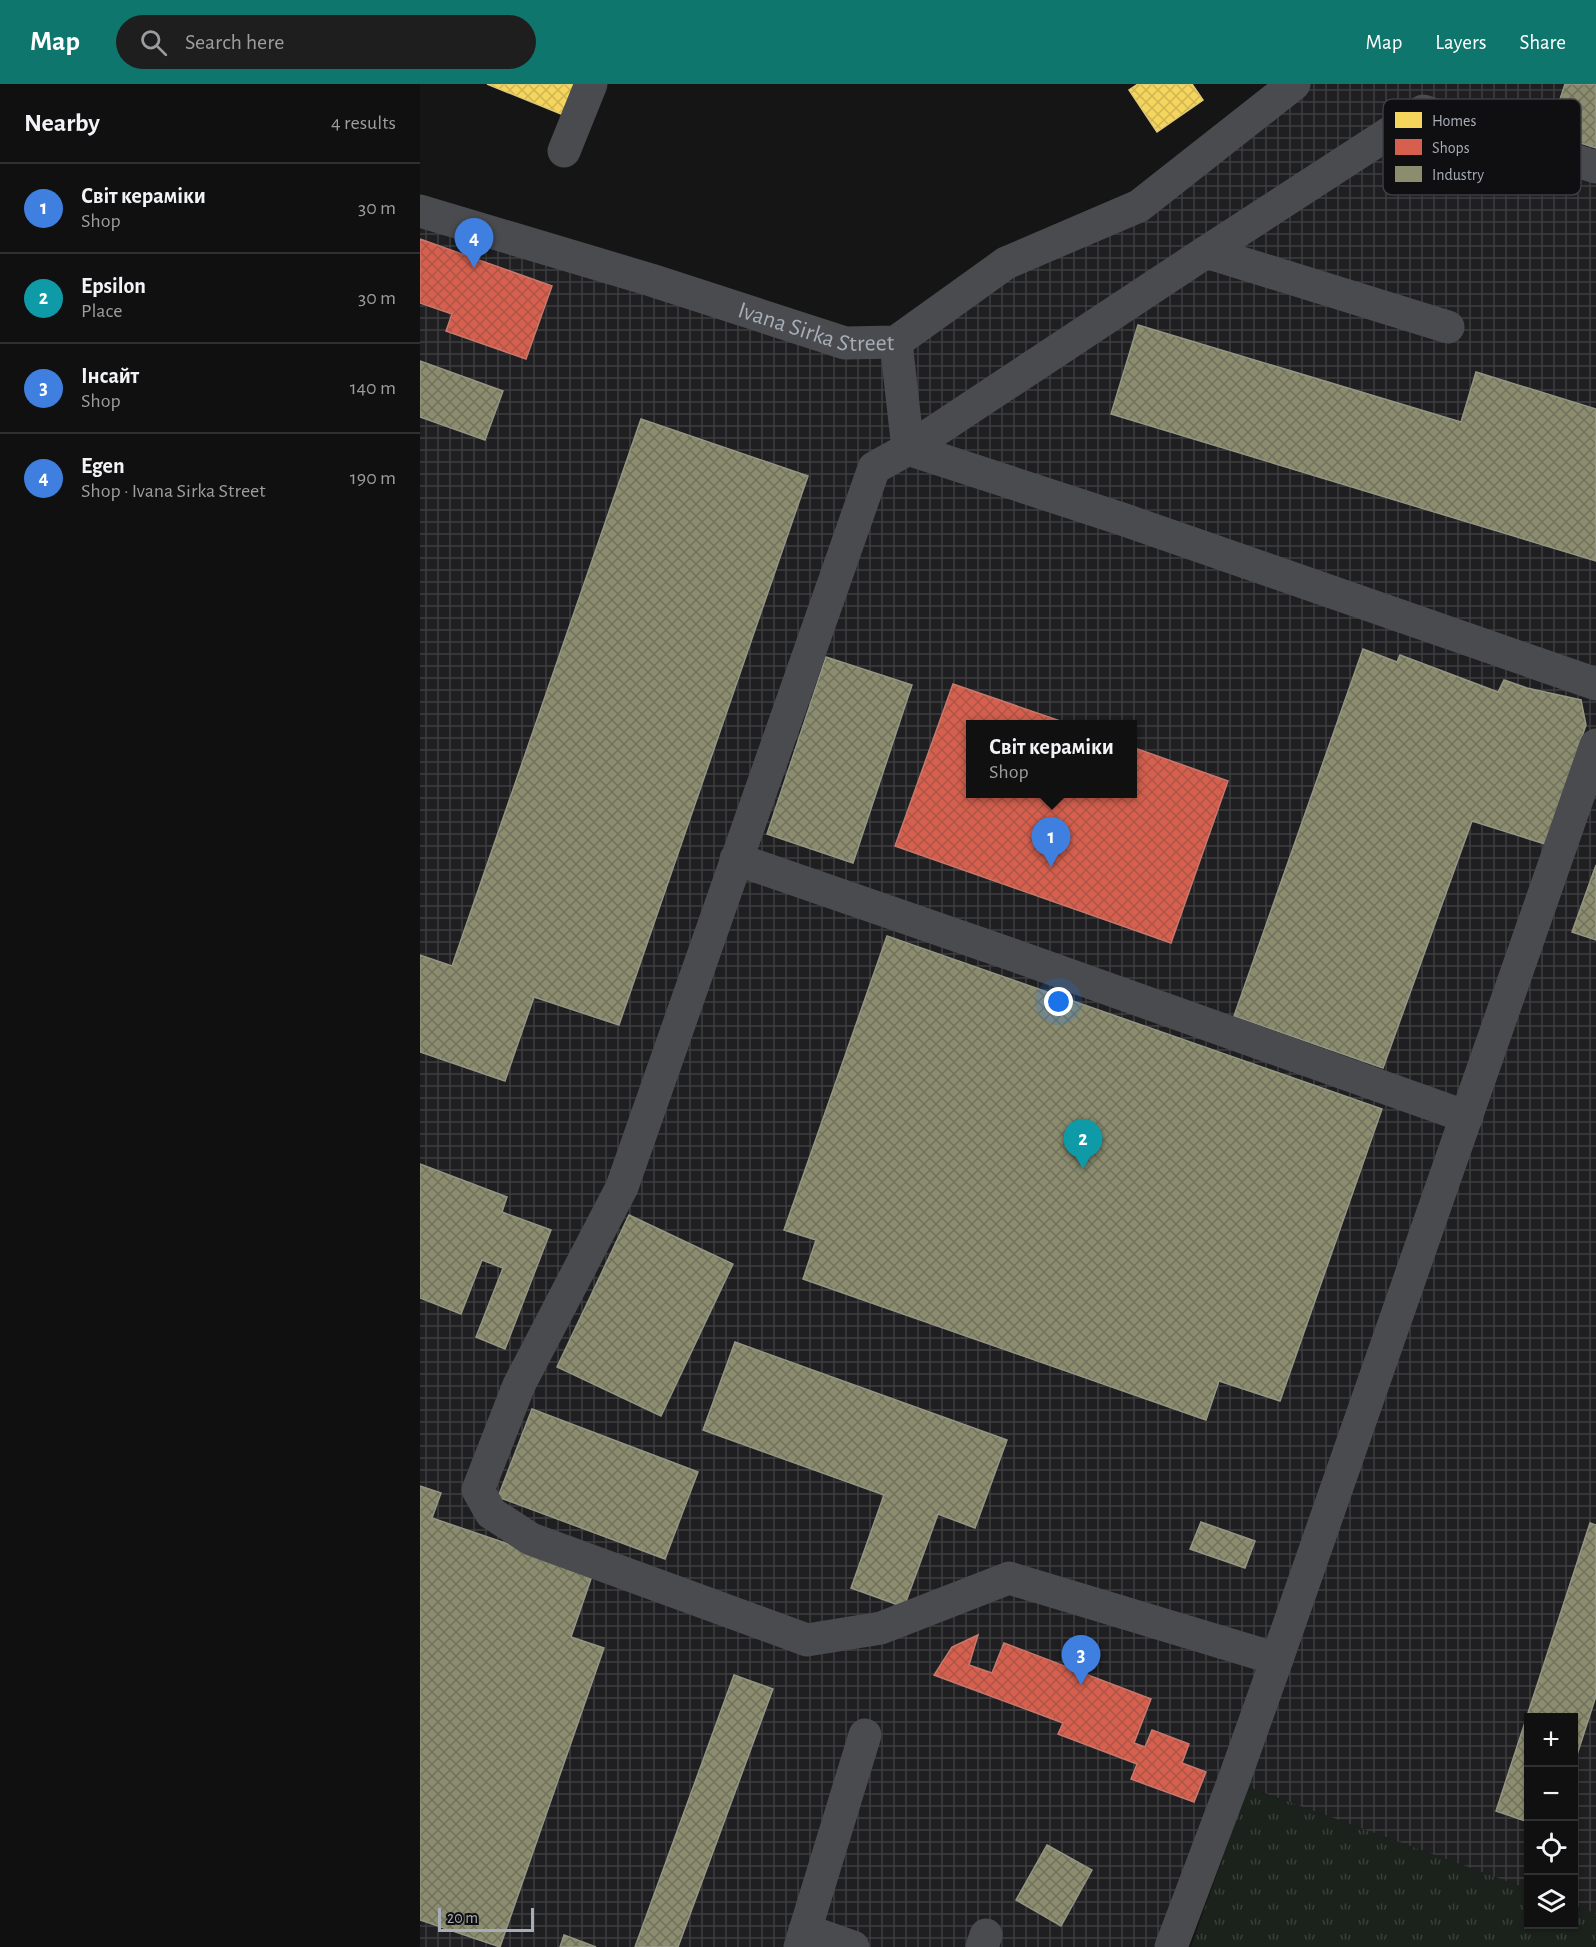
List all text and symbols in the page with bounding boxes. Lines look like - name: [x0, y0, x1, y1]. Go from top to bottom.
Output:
- search box: [116, 15, 536, 69]
- icon: search: [137, 26, 170, 59]
- text: Map: [30, 28, 80, 56]
- text: Search here: [185, 31, 284, 53]
- text: Map: [1366, 32, 1402, 53]
- text: Layers: [1435, 32, 1486, 53]
- text: Share: [1519, 32, 1566, 53]
- legend: [1383, 99, 1581, 195]
- text: Nearby: [24, 110, 100, 136]
- text: 4 results: [331, 113, 396, 133]
- text: Homes: [1432, 113, 1476, 129]
- text: Shops: [1432, 140, 1470, 156]
- text: Industry: [1432, 167, 1484, 184]
- text: Світ кераміки: [81, 185, 206, 207]
- text: 1: [40, 198, 47, 218]
- text: 30 m: [358, 198, 396, 218]
- text: Shop: [81, 211, 121, 231]
- pin: 4: [454, 218, 494, 268]
- text: Epsilon: [81, 275, 146, 297]
- text: 2: [39, 288, 48, 308]
- text: 30 m: [358, 288, 396, 308]
- street label: Ivana Sirka Street: [735, 298, 895, 357]
- text: Place: [81, 301, 122, 321]
- text: Інсайт: [81, 365, 139, 387]
- text: 3: [39, 378, 48, 398]
- text: 140 m: [350, 378, 396, 398]
- text: Shop: [81, 391, 121, 411]
- text: Egen: [81, 455, 125, 477]
- text: 4: [38, 468, 49, 488]
- text: 190 m: [350, 468, 396, 488]
- text: Shop · Ivana Sirka Street: [81, 481, 266, 501]
- popup: [966, 720, 1137, 798]
- text: Світ кераміки: [989, 736, 1114, 758]
- text: Shop: [989, 762, 1029, 782]
- pin: 1: [1032, 818, 1070, 867]
- your location: [1044, 987, 1073, 1016]
- pin: 2: [1064, 1120, 1102, 1169]
- pin: 3: [1062, 1636, 1100, 1685]
- map controls: [1524, 1713, 1578, 1929]
- button: +: [1524, 1713, 1578, 1767]
- button: −: [1524, 1767, 1578, 1821]
- button: locate: [1524, 1821, 1578, 1875]
- button: layers: [1524, 1875, 1578, 1929]
- scale bar: [438, 1905, 534, 1932]
- text: 20 m: [447, 1910, 478, 1926]

